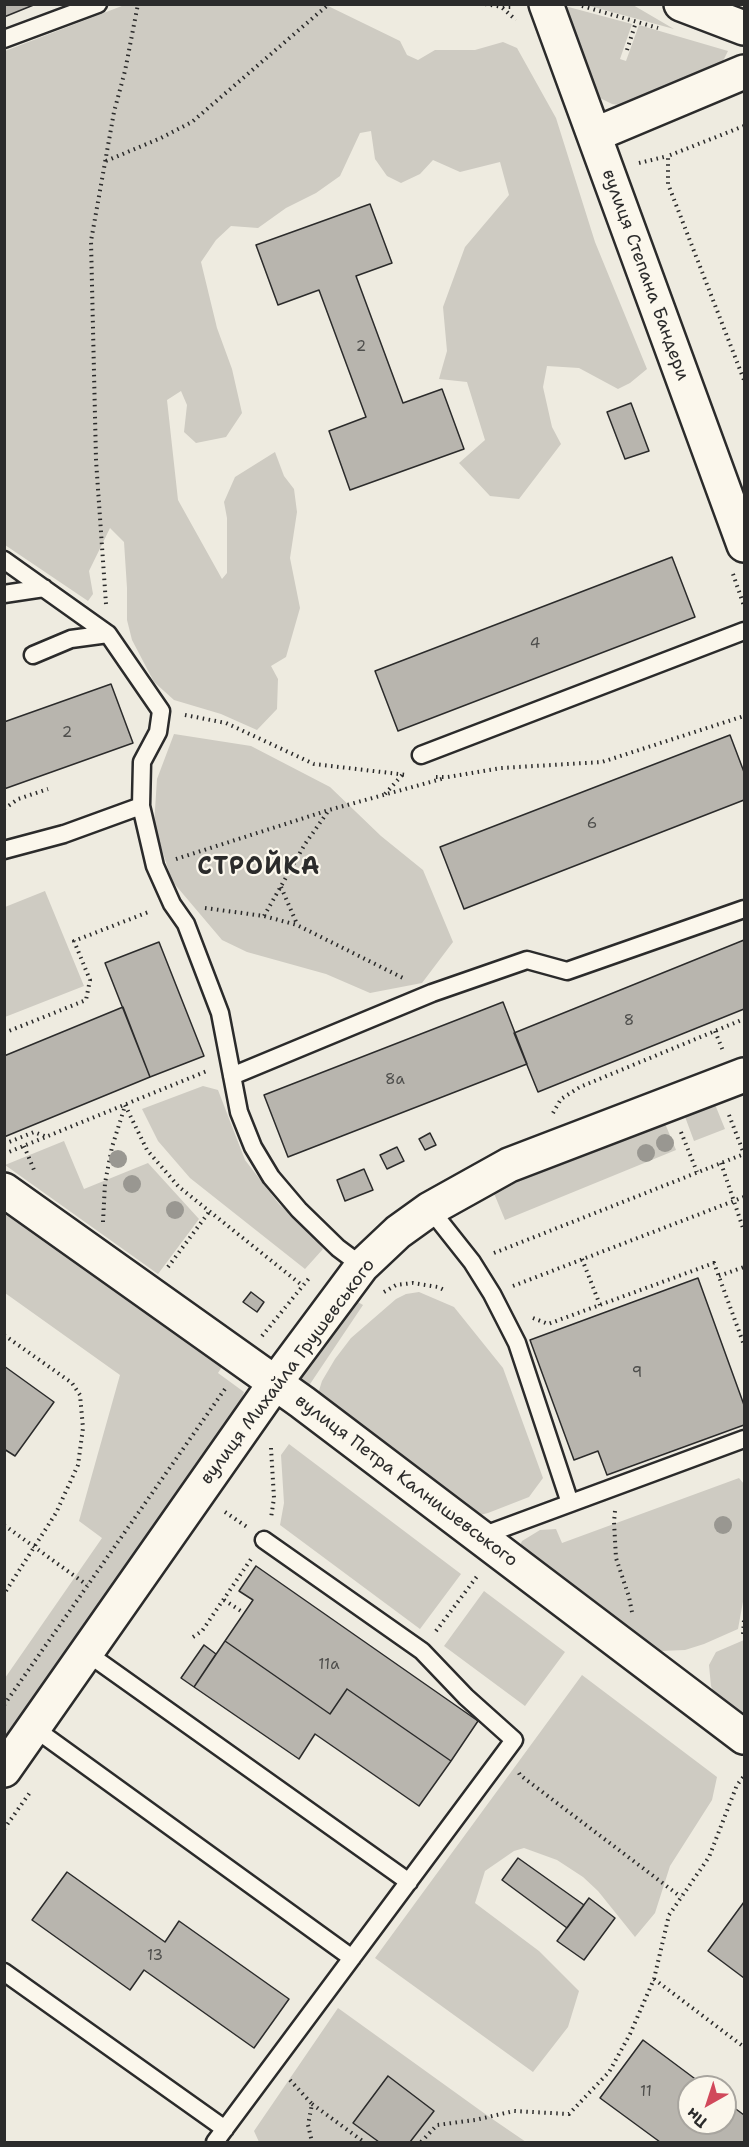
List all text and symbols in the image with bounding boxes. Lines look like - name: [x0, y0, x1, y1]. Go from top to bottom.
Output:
- street label: вулиця Степана Бандери: [597, 166, 693, 384]
- house number: 2: [356, 338, 366, 356]
- house number: 4: [530, 635, 540, 653]
- house number: 2: [62, 724, 72, 742]
- house number: 6: [587, 815, 597, 833]
- district label: СТРОЙКА: [197, 854, 321, 882]
- house number: 8: [624, 1012, 634, 1030]
- house number: 8а: [385, 1071, 405, 1089]
- street label: вулиця Михайла Грушевського: [196, 1255, 380, 1489]
- house number: 9: [632, 1364, 642, 1382]
- street label: вулиця Петра Калнишевського: [290, 1390, 522, 1572]
- house number: 11а: [318, 1656, 340, 1674]
- house number: 13: [147, 1947, 163, 1965]
- north arrow: [677, 2075, 737, 2135]
- house number: 11: [640, 2083, 652, 2101]
- text: Пн: [682, 2103, 711, 2133]

